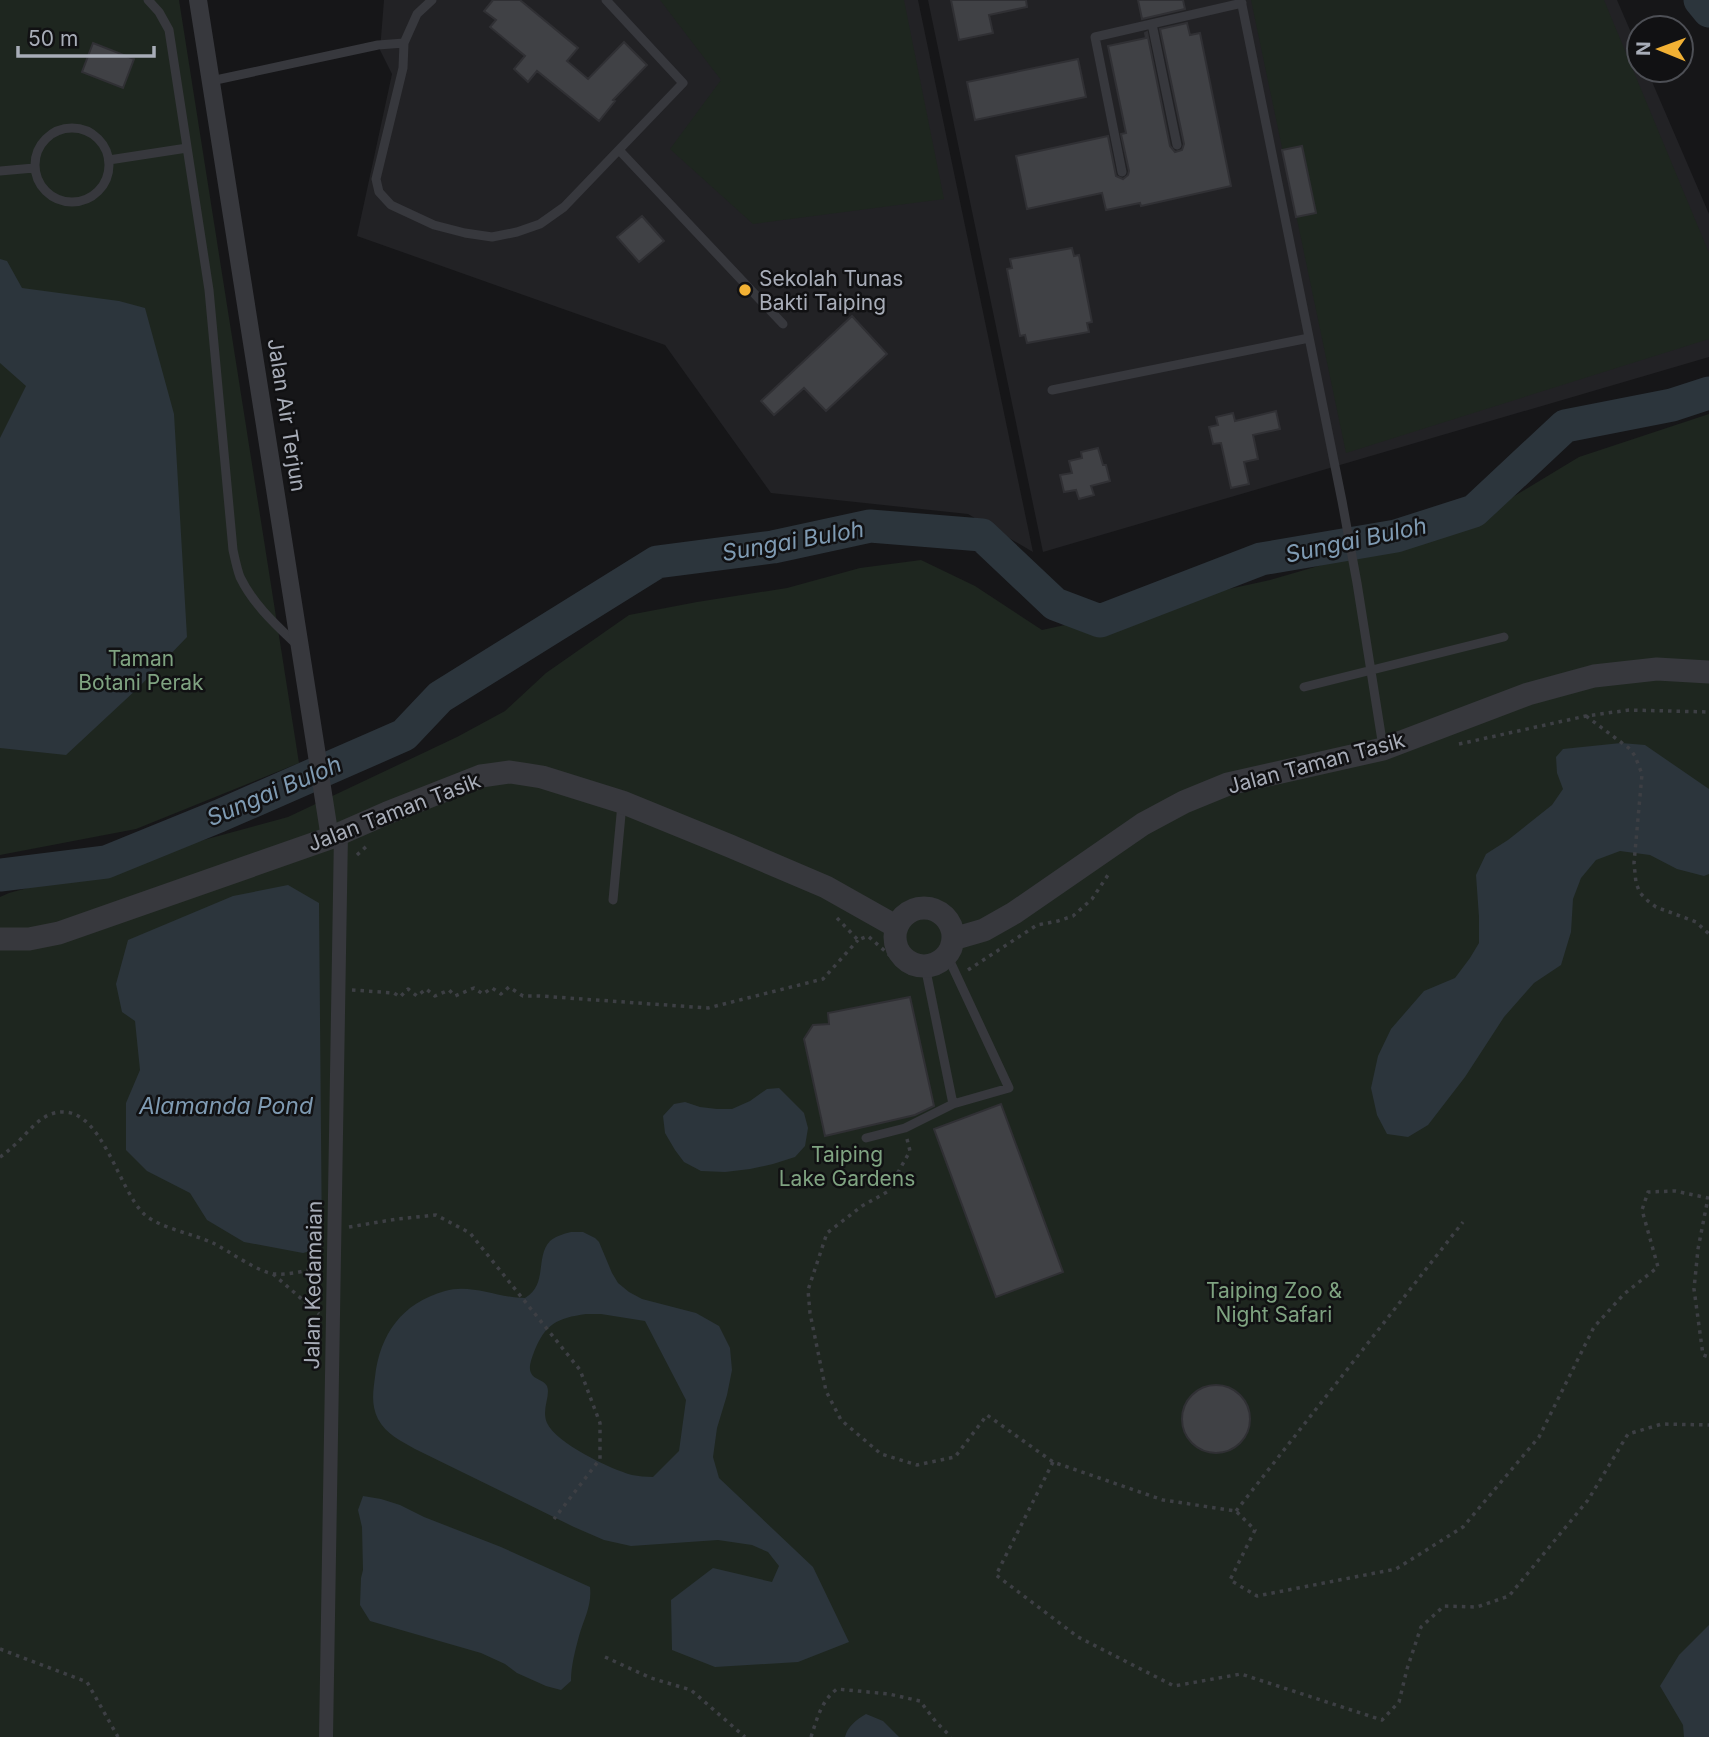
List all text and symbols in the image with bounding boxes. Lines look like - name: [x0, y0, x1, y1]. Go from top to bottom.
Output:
- scale bar: [18, 14, 154, 58]
- north arrow: [1625, 14, 1695, 84]
- text: 50 m: [28, 26, 78, 51]
- text: N: [1632, 41, 1655, 56]
- place label: Sekolah Tunas Bakti Taiping: [759, 266, 903, 315]
- marker: Sekolah Tunas Bakti Taiping: [737, 282, 753, 298]
- street label: Jalan Air Terjun: [263, 337, 311, 493]
- water label: Sungai Buloh: [1283, 511, 1429, 569]
- water label: Sungai Buloh: [720, 515, 866, 567]
- park label: Taman Botani Perak: [78, 646, 204, 695]
- street label: Jalan Taman Tasik: [1224, 727, 1408, 799]
- water label: Sungai Buloh: [202, 750, 346, 832]
- street label: Jalan Taman Tasik: [304, 767, 484, 856]
- water label: Alamanda Pond: [138, 1092, 314, 1120]
- park label: Taiping Lake Gardens: [779, 1142, 915, 1191]
- street label: Jalan Kedamaian: [299, 1200, 327, 1370]
- park label: Taiping Zoo & Night Safari: [1206, 1278, 1342, 1327]

